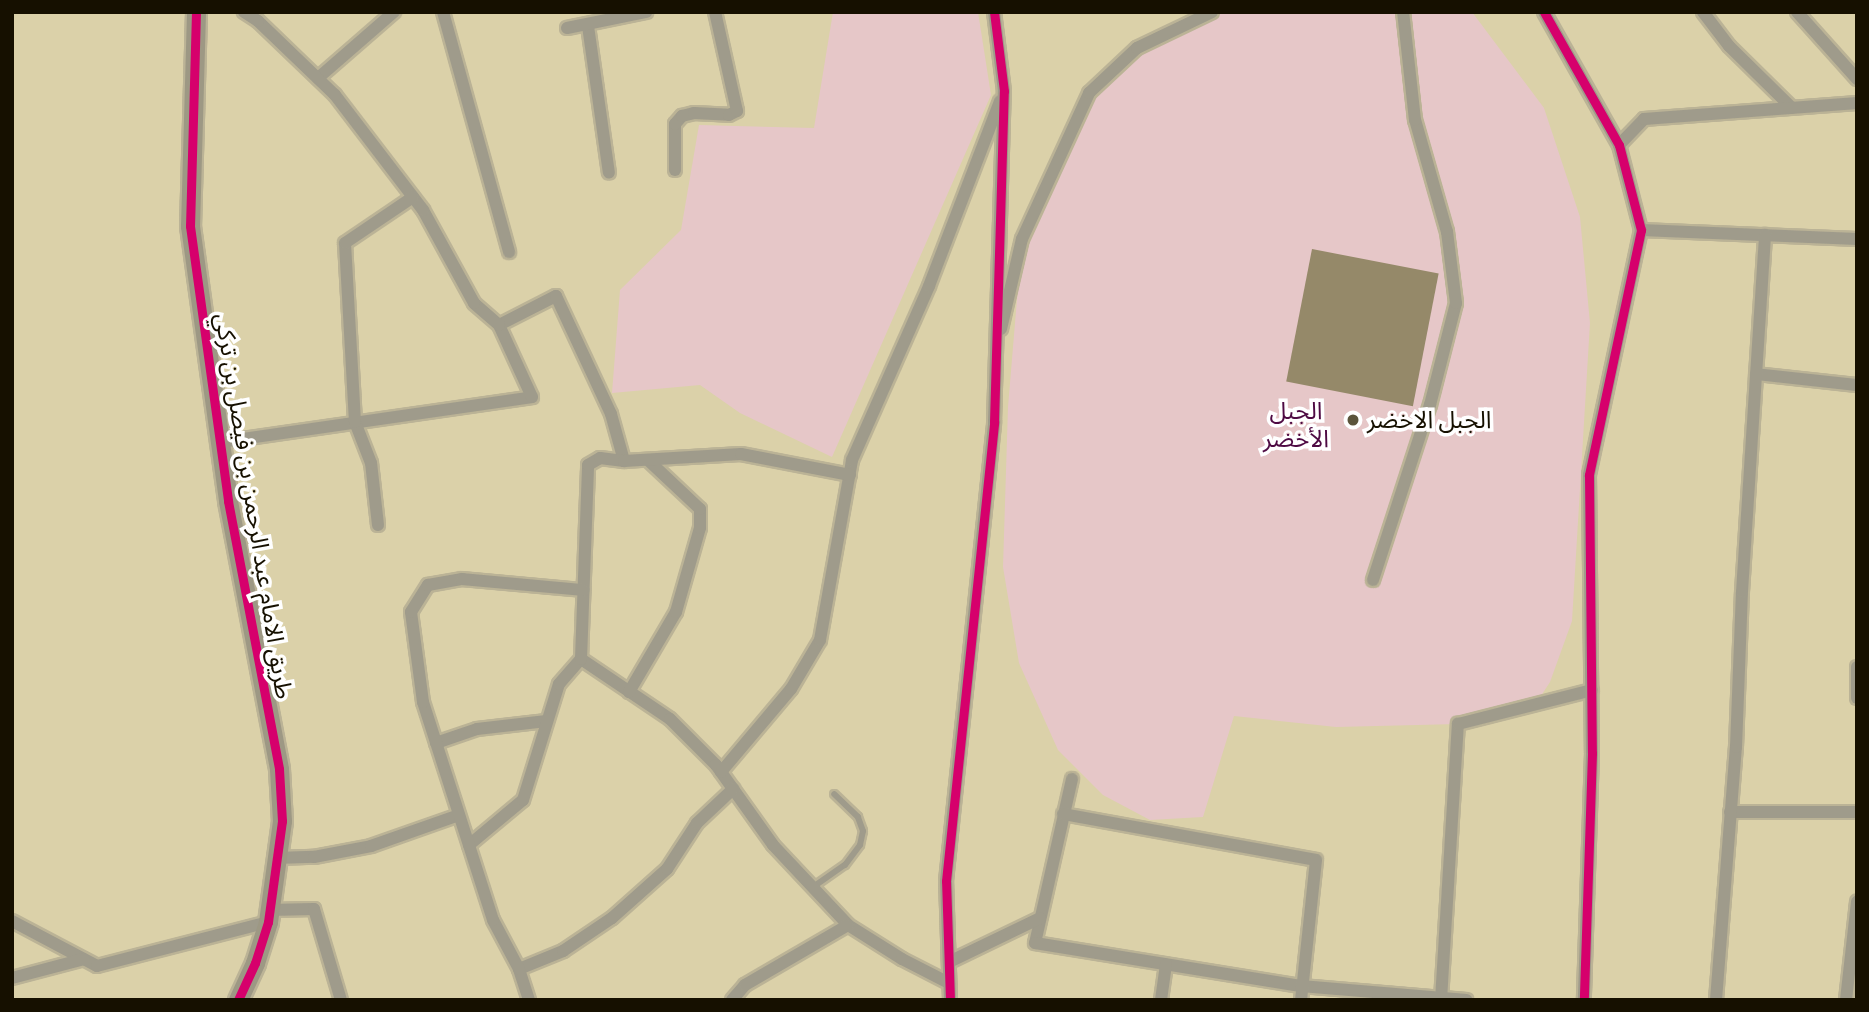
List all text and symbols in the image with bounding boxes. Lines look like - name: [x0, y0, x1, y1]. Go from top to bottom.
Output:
- street label: طريق الامام عبد الرحمن بن فيصل بن تركي: [209, 311, 299, 701]
- park label: الجبل الأخضر: [1263, 397, 1329, 453]
- place label: الجبل الاخضر: [1367, 406, 1491, 434]
- marker: الجبل الاخضر: [1345, 412, 1361, 428]

